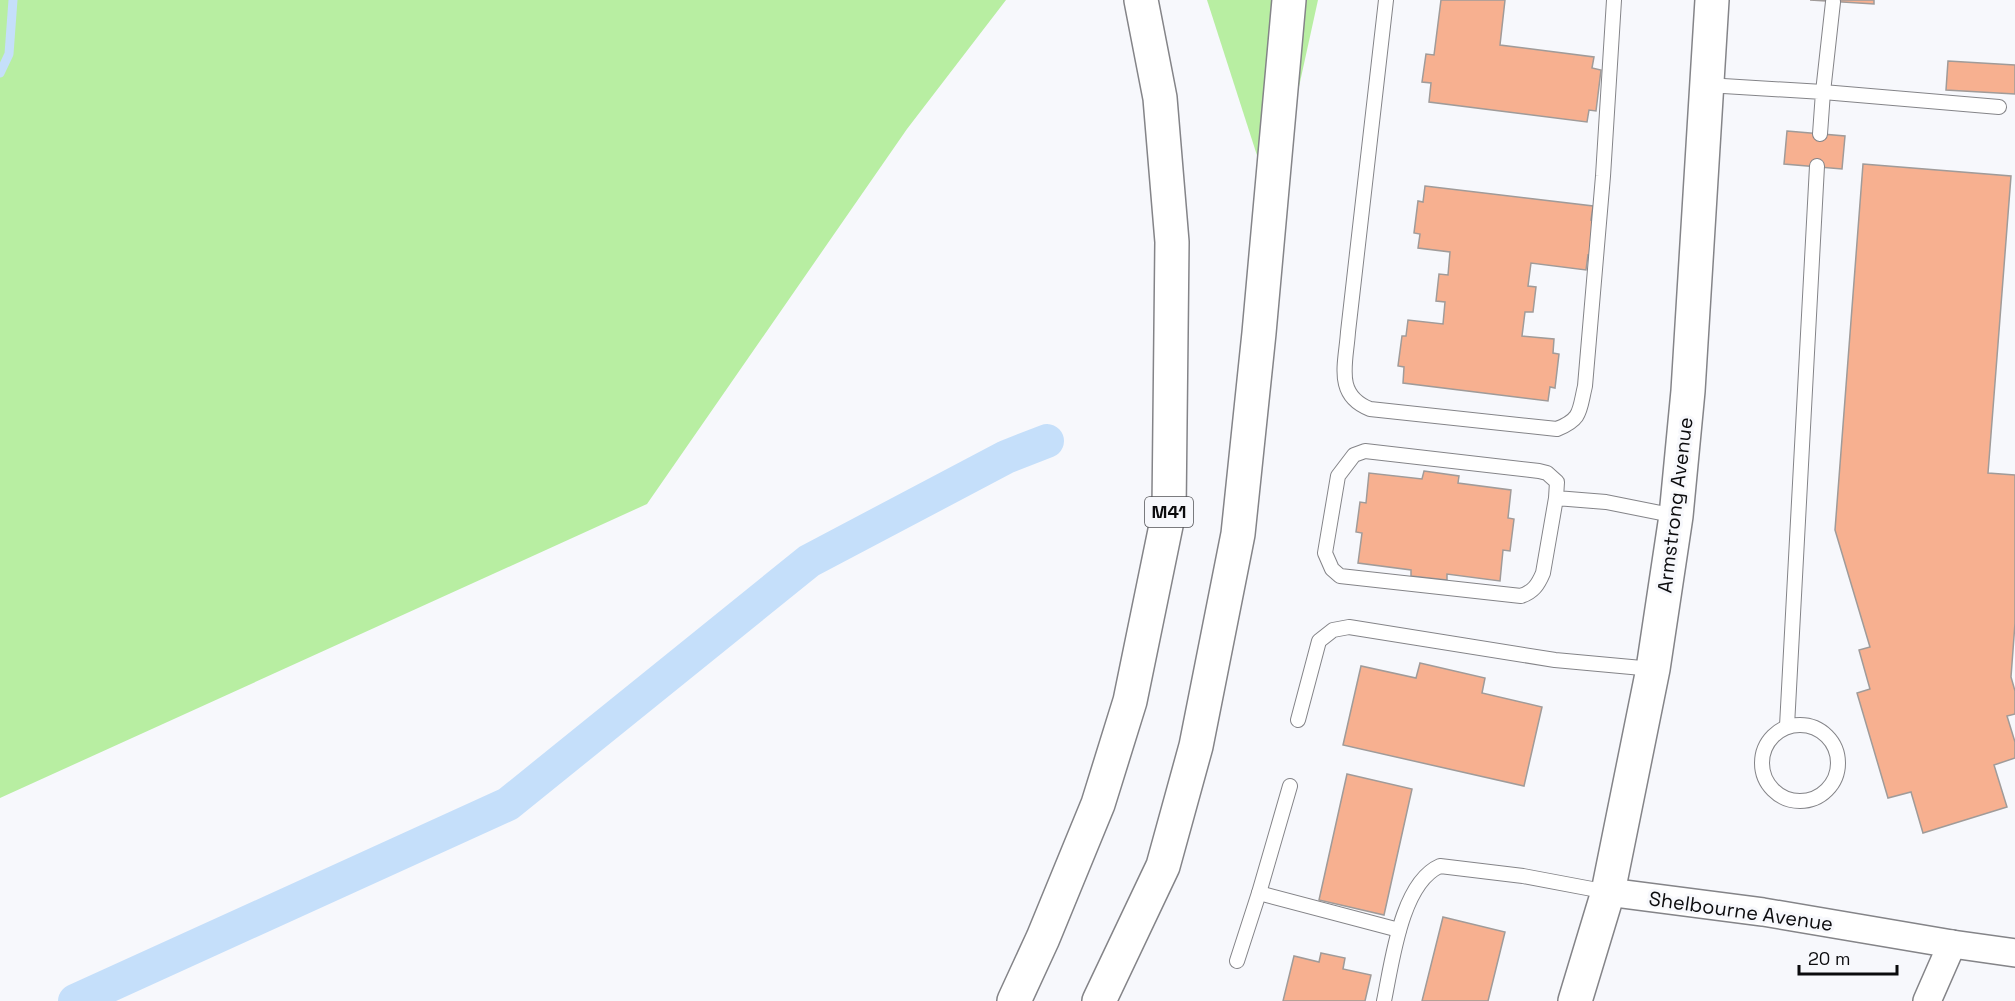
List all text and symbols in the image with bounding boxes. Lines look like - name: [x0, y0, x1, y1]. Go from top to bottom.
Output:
- street label: Armstrong Avenue: [1651, 416, 1699, 594]
- road number: M41: [1145, 497, 1193, 527]
- street label: Shelbourne Avenue: [1647, 885, 1835, 937]
- scale bar: [1799, 938, 1896, 976]
- text: 20 m: [1808, 947, 1851, 970]

